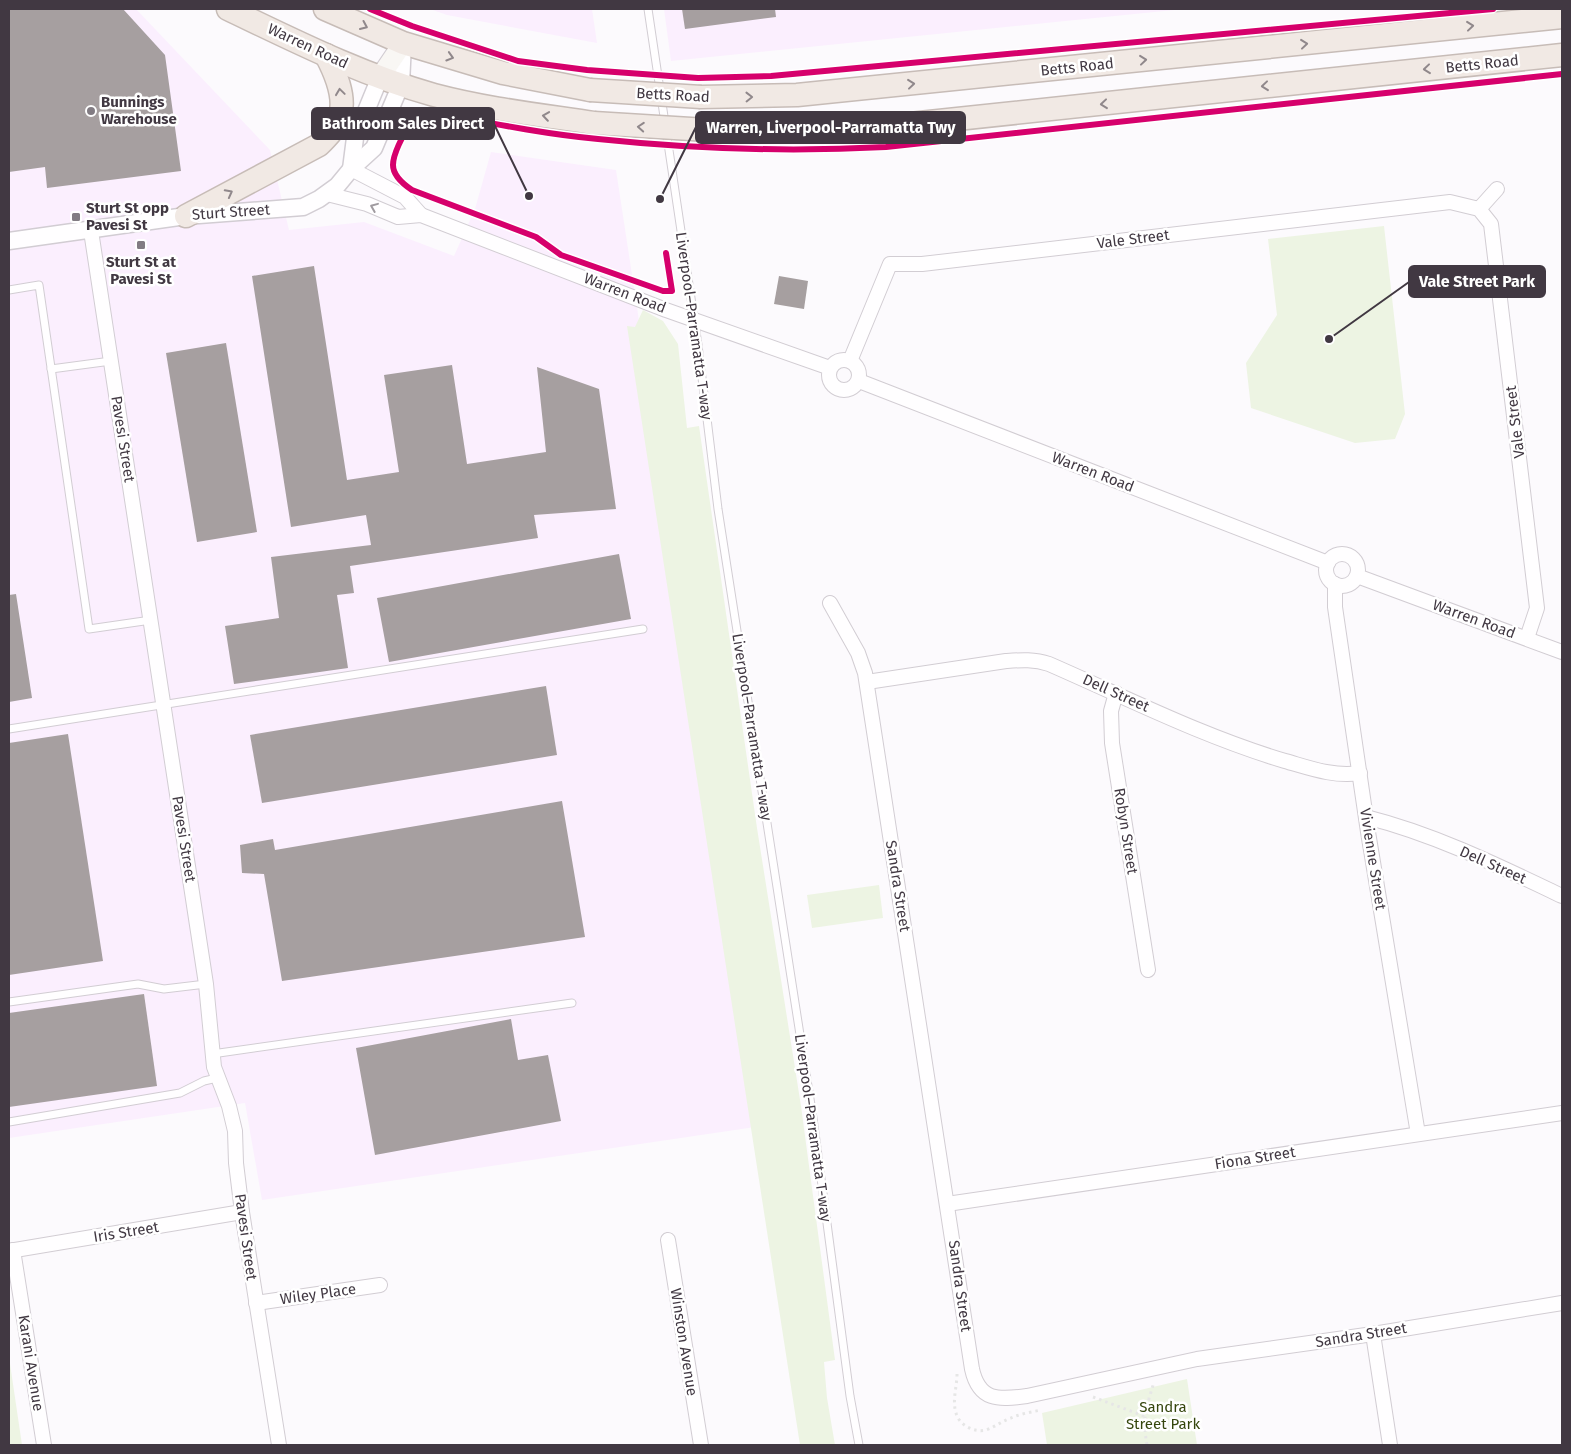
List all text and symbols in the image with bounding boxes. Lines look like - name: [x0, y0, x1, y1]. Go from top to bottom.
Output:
- street label: Warren Road: [265, 20, 351, 72]
- one-way arrow: [359, 20, 368, 30]
- one-way arrow: [1466, 21, 1474, 32]
- one-way arrow: [1300, 39, 1308, 50]
- street label: Betts Road: [1444, 51, 1520, 77]
- one-way arrow: [445, 52, 454, 62]
- street label: Betts Road: [1039, 54, 1115, 80]
- one-way arrow: [1139, 55, 1147, 66]
- one-way arrow: [1422, 63, 1430, 74]
- one-way arrow: [908, 79, 916, 90]
- one-way arrow: [1261, 81, 1269, 92]
- street label: Betts Road: [636, 84, 710, 106]
- one-way arrow: [335, 87, 345, 96]
- one-way arrow: [746, 91, 754, 102]
- place label: Bunnings Warehouse: [101, 93, 177, 128]
- one-way arrow: [1099, 98, 1107, 109]
- marker: Bunnings Warehouse: [85, 105, 97, 117]
- callout: Bathroom Sales Direct: [312, 108, 494, 139]
- one-way arrow: [542, 111, 550, 122]
- callout: Warren, Liverpool-Parramatta Twy: [696, 112, 965, 143]
- text: Bathroom Sales Direct: [322, 114, 485, 133]
- text: Warren, Liverpool-Parramatta Twy: [706, 118, 956, 137]
- one-way arrow: [637, 121, 645, 132]
- one-way arrow: [224, 189, 233, 199]
- place label: Sturt St opp Pavesi St: [86, 199, 169, 234]
- street label: Sturt Street: [191, 200, 271, 224]
- one-way arrow: [370, 203, 379, 213]
- marker: Sturt St opp Pavesi St: [70, 211, 82, 223]
- street label: Vale Street: [1096, 226, 1171, 252]
- street label: Liverpool–Parramatta T-way: [672, 231, 716, 422]
- marker: Sturt St at Pavesi St: [135, 239, 147, 251]
- place label: Sturt St at Pavesi St: [106, 253, 176, 288]
- callout: Vale Street Park: [1409, 266, 1545, 297]
- street label: Warren Road: [581, 269, 669, 317]
- text: Vale Street Park: [1418, 272, 1535, 291]
- street label: Vale Street: [1502, 384, 1528, 459]
- street label: Pavesi Street: [107, 395, 139, 484]
- street label: Warren Road: [1049, 448, 1137, 496]
- street label: Warren Road: [1430, 596, 1518, 642]
- street label: Liverpool–Parramatta T-way: [728, 632, 776, 823]
- street label: Dell Street: [1080, 670, 1153, 716]
- street label: Robyn Street: [1110, 786, 1142, 876]
- street label: Pavesi Street: [168, 795, 200, 884]
- street label: Vivienne Street: [1356, 807, 1390, 912]
- street label: Sandra Street: [882, 839, 914, 934]
- street label: Dell Street: [1457, 842, 1530, 888]
- street label: Liverpool–Parramatta T-way: [791, 1033, 835, 1224]
- street label: Fiona Street: [1213, 1143, 1297, 1173]
- street label: Pavesi Street: [231, 1193, 261, 1282]
- street label: Iris Street: [92, 1218, 161, 1246]
- street label: Sandra Street: [945, 1239, 975, 1333]
- street label: Wiley Place: [279, 1280, 357, 1308]
- street label: Winston Avenue: [667, 1287, 701, 1397]
- street label: Karani Avenue: [15, 1314, 47, 1412]
- street label: Sandra Street: [1314, 1319, 1409, 1351]
- park label: Sandra Street Park: [1126, 1398, 1200, 1433]

